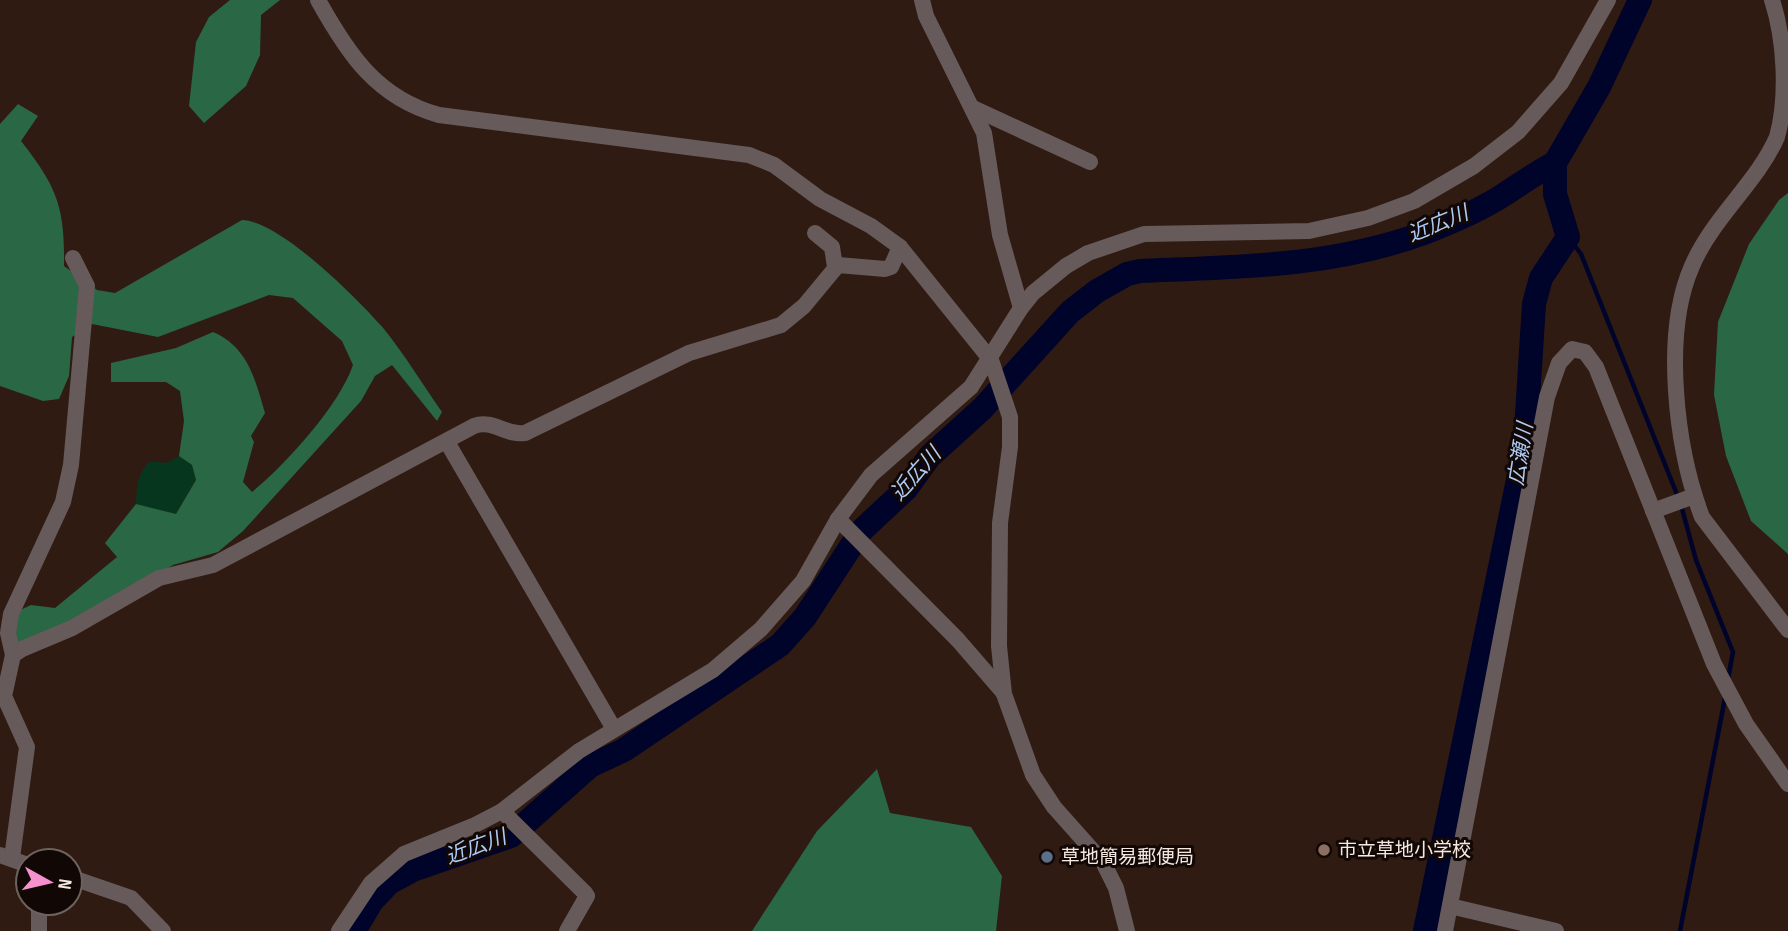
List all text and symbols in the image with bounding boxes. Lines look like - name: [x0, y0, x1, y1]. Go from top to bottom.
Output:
- water label: 近広川: [1404, 200, 1474, 247]
- water label: 広瀬川: [1504, 419, 1539, 487]
- water label: 近広川: [886, 441, 948, 506]
- water label: 近広川: [442, 824, 512, 870]
- place label: 市立草地小学校: [1338, 839, 1471, 862]
- marker: 市立草地小学校: [1316, 842, 1332, 858]
- place label: 草地簡易郵便局: [1061, 846, 1194, 869]
- north arrow: [14, 847, 84, 917]
- marker: 草地簡易郵便局: [1039, 849, 1055, 865]
- text: N: [52, 878, 76, 891]

